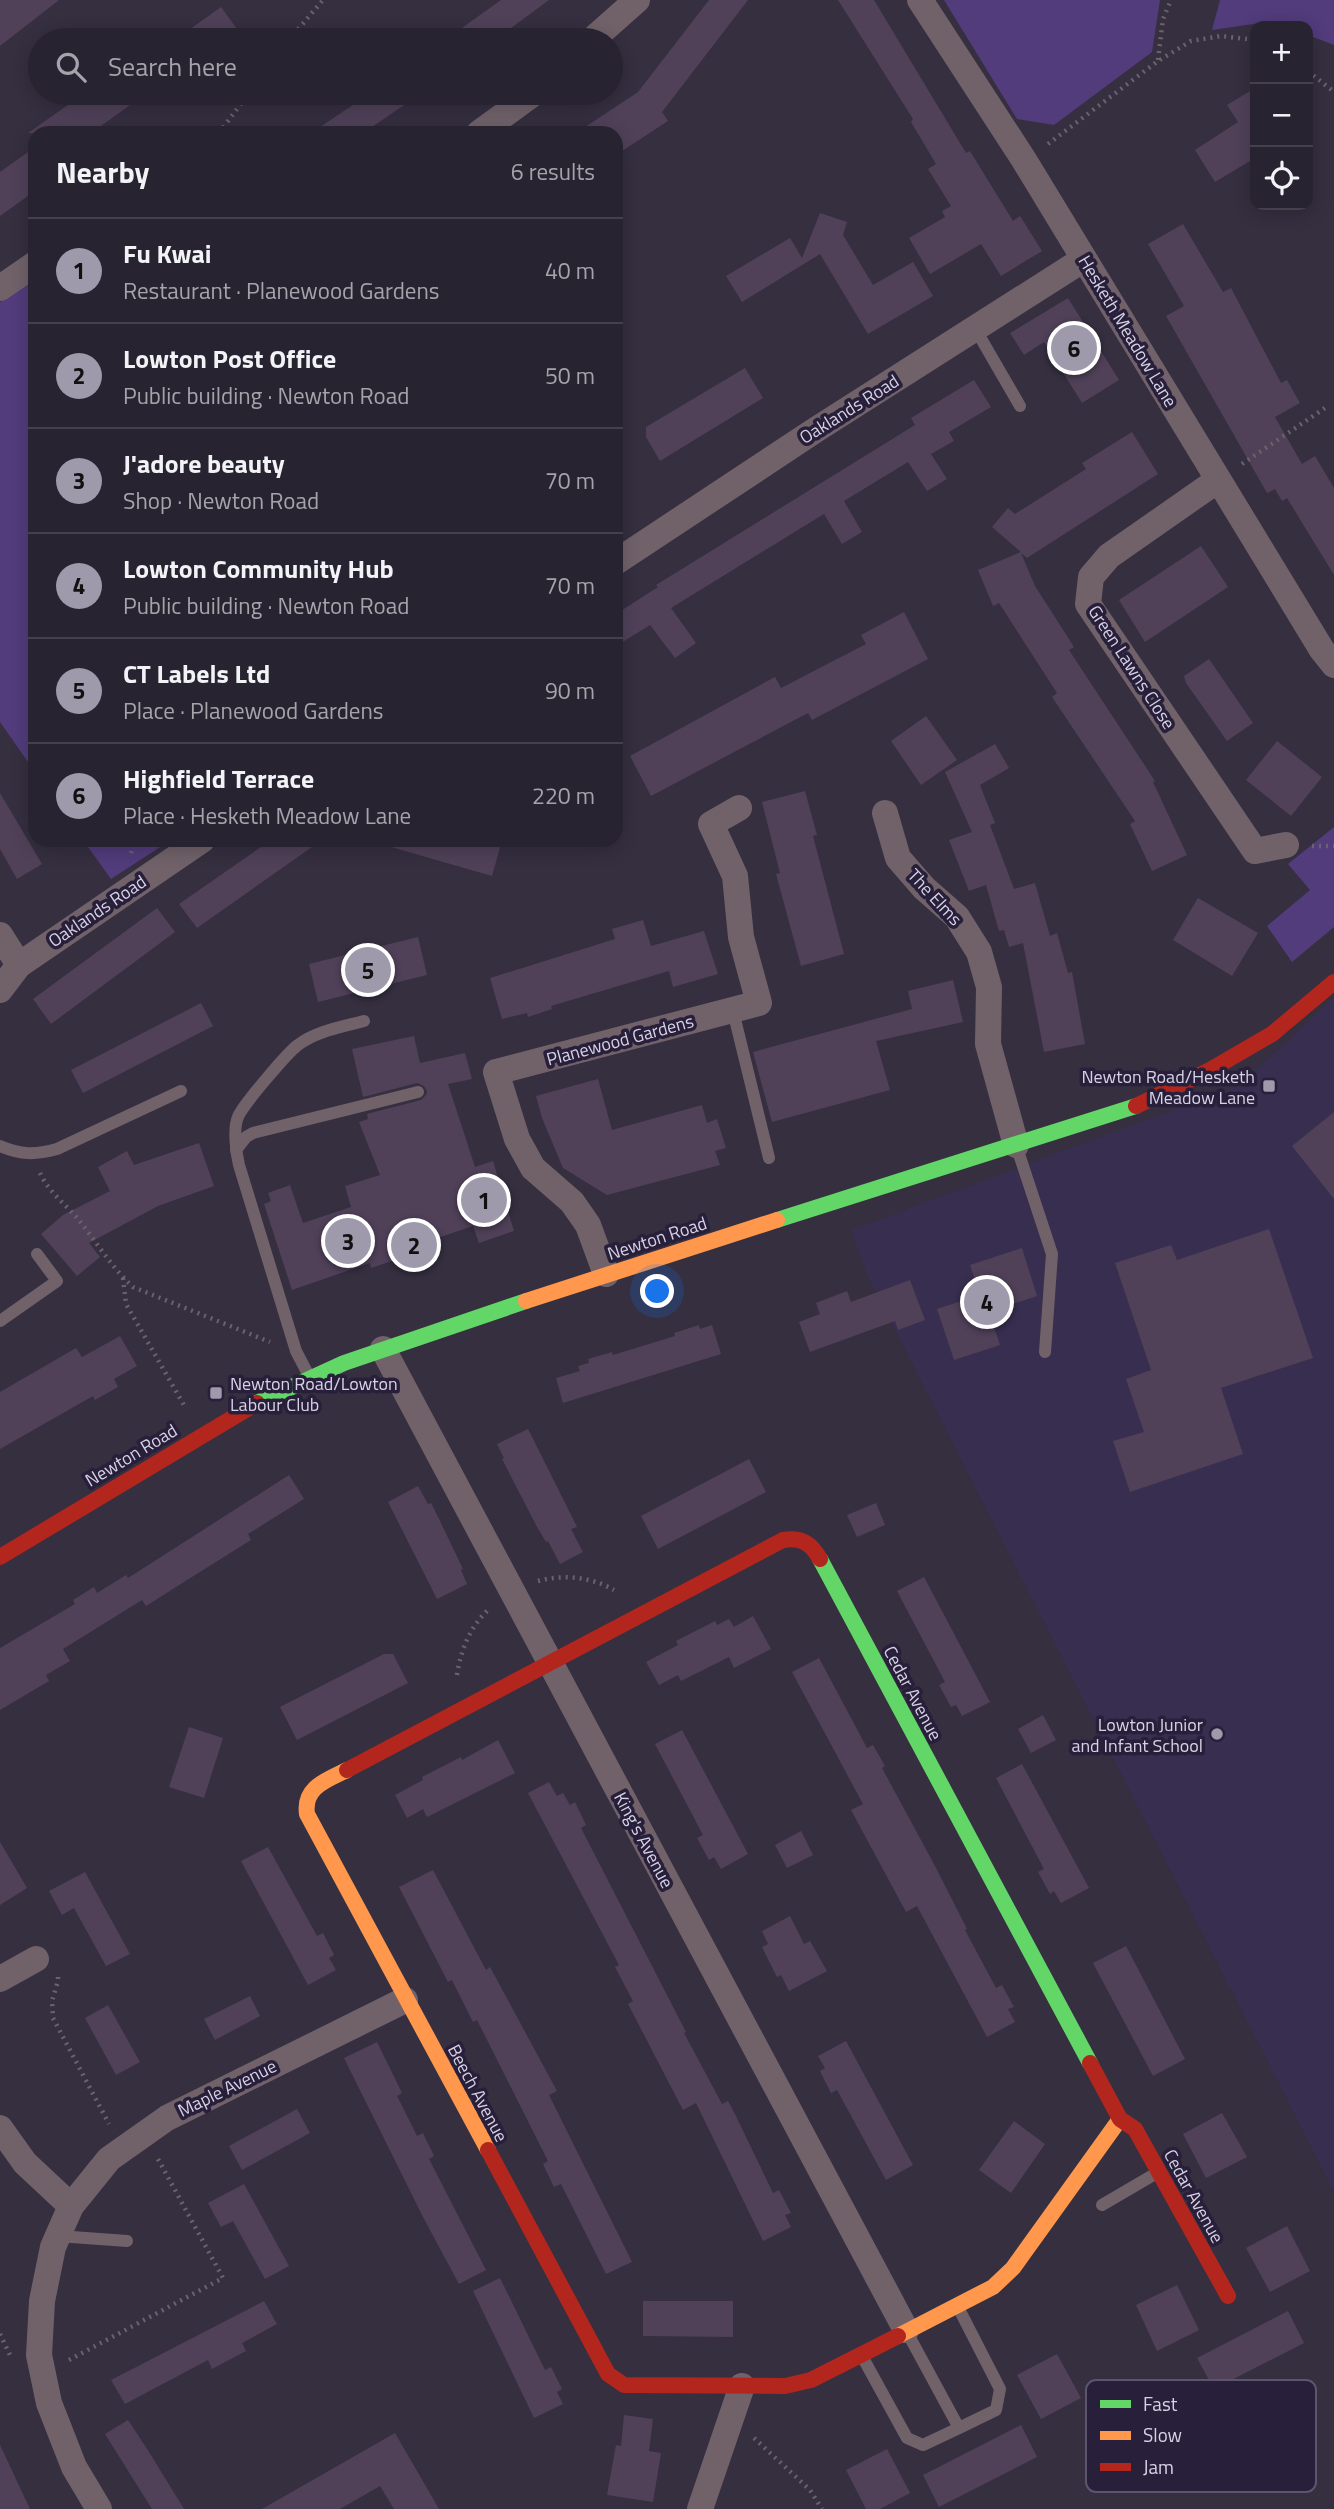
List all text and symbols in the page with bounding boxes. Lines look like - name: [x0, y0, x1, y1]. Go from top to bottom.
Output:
- map controls: [1250, 21, 1313, 210]
- button: +: [1250, 21, 1313, 84]
- search box: [28, 28, 623, 105]
- text: Search here: [108, 47, 237, 86]
- icon: search: [52, 48, 90, 86]
- button: −: [1250, 84, 1313, 147]
- button: locate: [1250, 147, 1313, 210]
- text: Nearby: [56, 149, 149, 195]
- text: 6 results: [511, 154, 595, 189]
- text: Fu Kwai: [123, 234, 212, 273]
- street label: Hesketh Meadow Lane: [1072, 250, 1184, 412]
- text: 1: [73, 253, 85, 288]
- text: 40 m: [545, 253, 595, 288]
- text: Restaurant · Planewood Gardens: [123, 273, 439, 308]
- pin: 6: [1051, 322, 1097, 374]
- text: Lowton Post Office: [123, 339, 336, 378]
- text: 2: [73, 358, 85, 393]
- text: 50 m: [545, 358, 595, 393]
- street label: Oaklands Road: [794, 368, 904, 450]
- text: Public building · Newton Road: [123, 378, 409, 413]
- text: J'adore beauty: [123, 444, 285, 483]
- text: 3: [73, 463, 85, 498]
- text: 70 m: [545, 463, 595, 498]
- text: Shop · Newton Road: [123, 483, 319, 518]
- text: Lowton Community Hub: [123, 549, 394, 588]
- text: 4: [73, 568, 85, 603]
- text: 70 m: [545, 568, 595, 603]
- text: Public building · Newton Road: [123, 588, 409, 623]
- street label: Green Lawns Close: [1082, 600, 1182, 734]
- text: CT Labels Ltd: [123, 654, 270, 693]
- text: 5: [73, 673, 85, 708]
- text: 90 m: [545, 673, 595, 708]
- text: Place · Planewood Gardens: [123, 693, 384, 728]
- text: Highfield Terrace: [123, 759, 314, 798]
- text: 6: [73, 778, 85, 813]
- text: 220 m: [532, 778, 595, 813]
- text: Place · Hesketh Meadow Lane: [123, 798, 411, 833]
- street label: The Elms: [901, 862, 969, 932]
- street label: Oaklands Road: [43, 868, 151, 954]
- pin: 5: [345, 944, 391, 996]
- street label: Planewood Gardens: [543, 1007, 697, 1073]
- place label: Newton Road/Hesketh Meadow Lane: [1081, 1063, 1255, 1111]
- marker: Newton Road/Hesketh Meadow Lane: [1261, 1078, 1277, 1094]
- pin: 1: [461, 1174, 507, 1226]
- street label: Newton Road: [604, 1209, 710, 1267]
- pin: 3: [325, 1215, 371, 1267]
- pin: 2: [391, 1219, 437, 1271]
- your location: [640, 1274, 674, 1308]
- pin: 4: [964, 1276, 1010, 1328]
- place label: Newton Road/Lowton Labour Club: [230, 1370, 398, 1418]
- marker: Newton Road/Lowton Labour Club: [208, 1385, 224, 1401]
- street label: Newton Road: [80, 1417, 182, 1493]
- street label: Cedar Avenue: [877, 1641, 949, 1745]
- place label: Lowton Junior and Infant School: [1071, 1711, 1203, 1759]
- marker: Lowton Junior and Infant School: [1209, 1726, 1225, 1742]
- street label: King's Avenue: [607, 1787, 681, 1893]
- street label: Beech Avenue: [441, 2039, 515, 2147]
- street label: Maple Avenue: [173, 2052, 281, 2124]
- street label: Cedar Avenue: [1157, 2144, 1231, 2248]
- legend: [1086, 2380, 1316, 2492]
- text: Fast: [1143, 2389, 1178, 2418]
- text: Slow: [1143, 2420, 1182, 2449]
- text: Jam: [1143, 2452, 1174, 2481]

